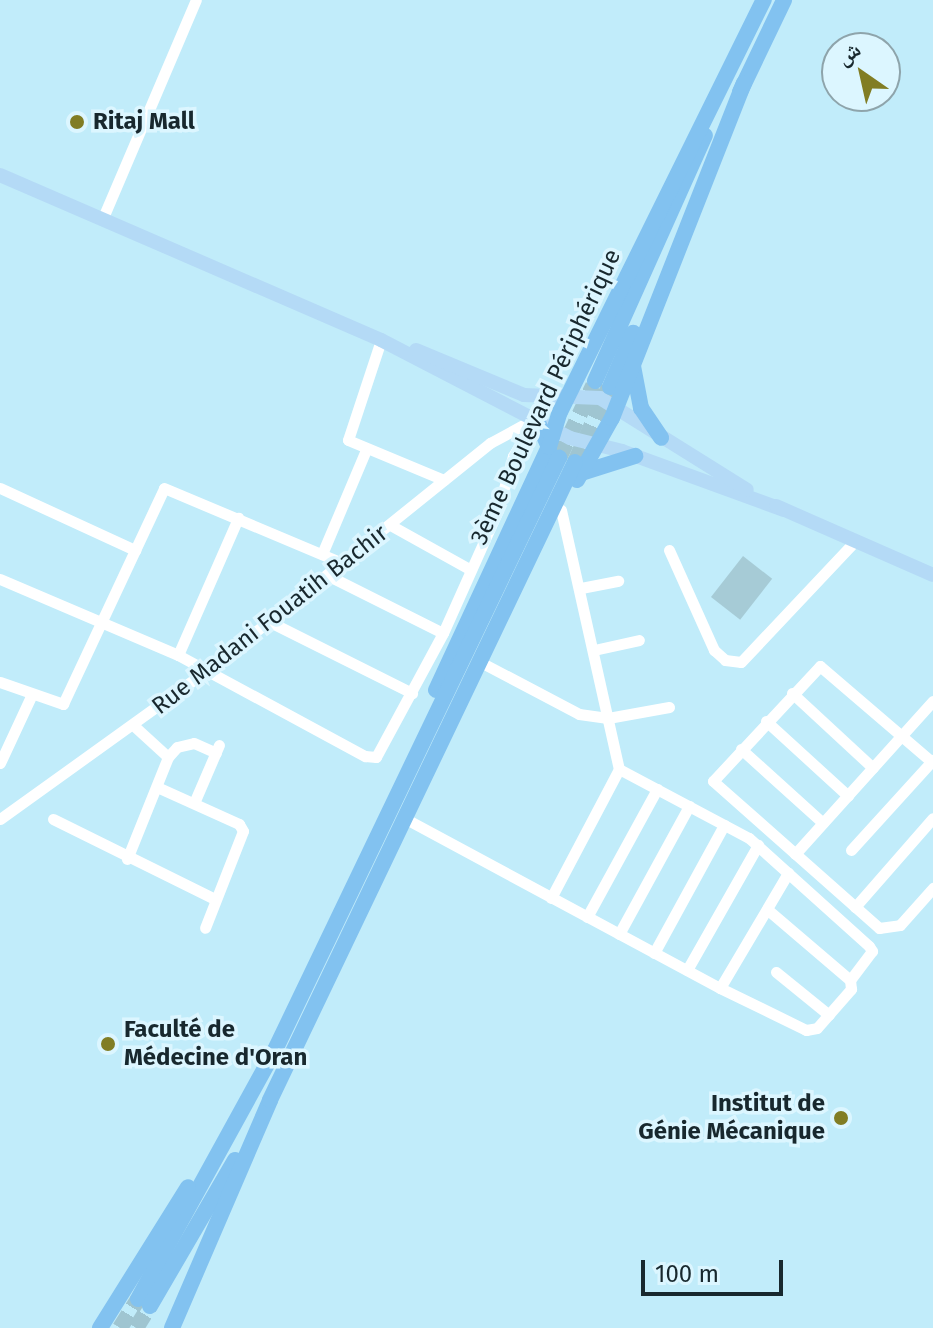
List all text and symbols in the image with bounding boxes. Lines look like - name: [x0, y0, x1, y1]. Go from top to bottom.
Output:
- north arrow: [821, 32, 901, 112]
- text: ش: [831, 36, 866, 71]
- place label: Ritaj Mall: [93, 108, 195, 136]
- marker: Ritaj Mall: [68, 113, 86, 131]
- street label: 3ème Boulevard Périphérique: [465, 245, 627, 549]
- street label: Rue Madani Fouatih Bachir: [146, 519, 394, 721]
- place label: Faculté de Médecine d'Oran: [124, 1016, 307, 1072]
- marker: Faculté de Médecine d'Oran: [99, 1035, 117, 1053]
- place label: Institut de Génie Mécanique: [638, 1090, 825, 1146]
- marker: Institut de Génie Mécanique: [832, 1109, 850, 1127]
- scale bar: [645, 1244, 787, 1294]
- text: 100 m: [655, 1260, 719, 1288]

